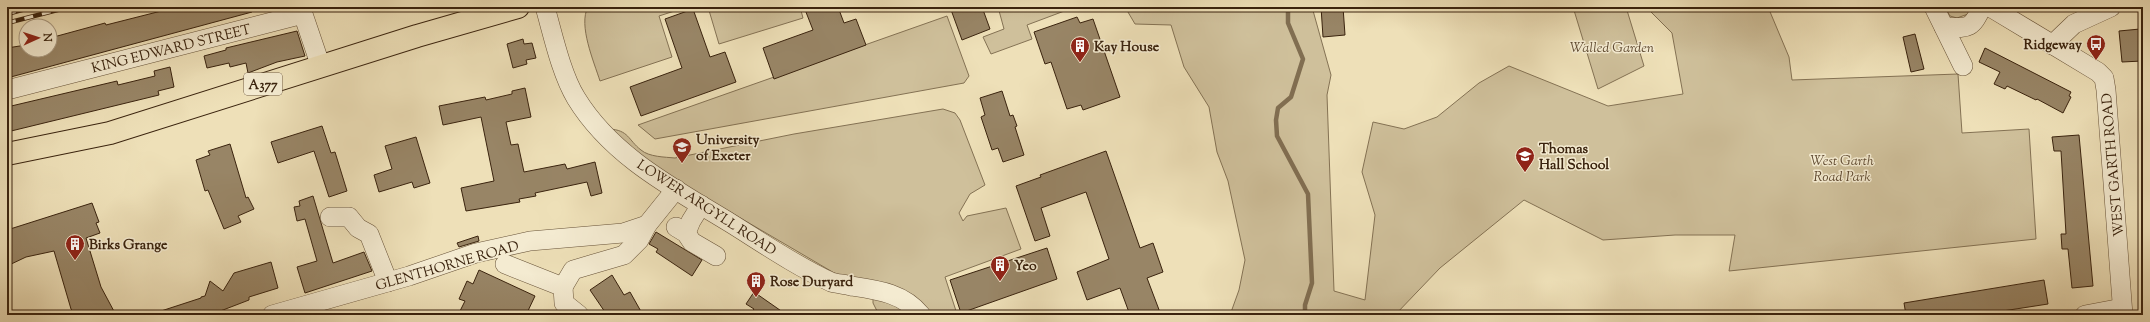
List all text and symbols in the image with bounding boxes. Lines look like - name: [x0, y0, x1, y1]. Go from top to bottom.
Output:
- north arrow: [18, 18, 58, 58]
- street label: KING EDWARD STREET: [90, 20, 253, 79]
- text: N: [39, 32, 55, 43]
- bus stop icon: Ridgeway: [2085, 33, 2107, 61]
- building icon: Kay House: [1069, 35, 1091, 63]
- place label: Ridgeway: [2023, 36, 2082, 56]
- place label: Kay House: [1094, 38, 1160, 58]
- park label: Walled Garden: [1570, 39, 1655, 59]
- road number: A377: [244, 73, 282, 95]
- street label: WEST GARTH ROAD: [2098, 92, 2130, 237]
- place label: University of Exeter: [696, 131, 759, 167]
- school or university icon: University of Exeter: [671, 136, 693, 164]
- place label: Thomas Hall School: [1539, 140, 1609, 176]
- school or university icon: Thomas Hall School: [1514, 145, 1536, 173]
- park label: West Garth Road Park: [1810, 152, 1874, 188]
- street label: LOWER ARGYLL ROAD: [632, 156, 780, 261]
- building icon: Birks Grange: [64, 233, 86, 261]
- place label: Birks Grange: [89, 236, 168, 256]
- street label: GLENTHORNE ROAD: [373, 237, 522, 297]
- building icon: Yeo: [989, 254, 1011, 282]
- place label: Yeo: [1014, 257, 1037, 277]
- building icon: Rose Duryard: [745, 270, 767, 298]
- place label: Rose Duryard: [770, 273, 853, 293]

